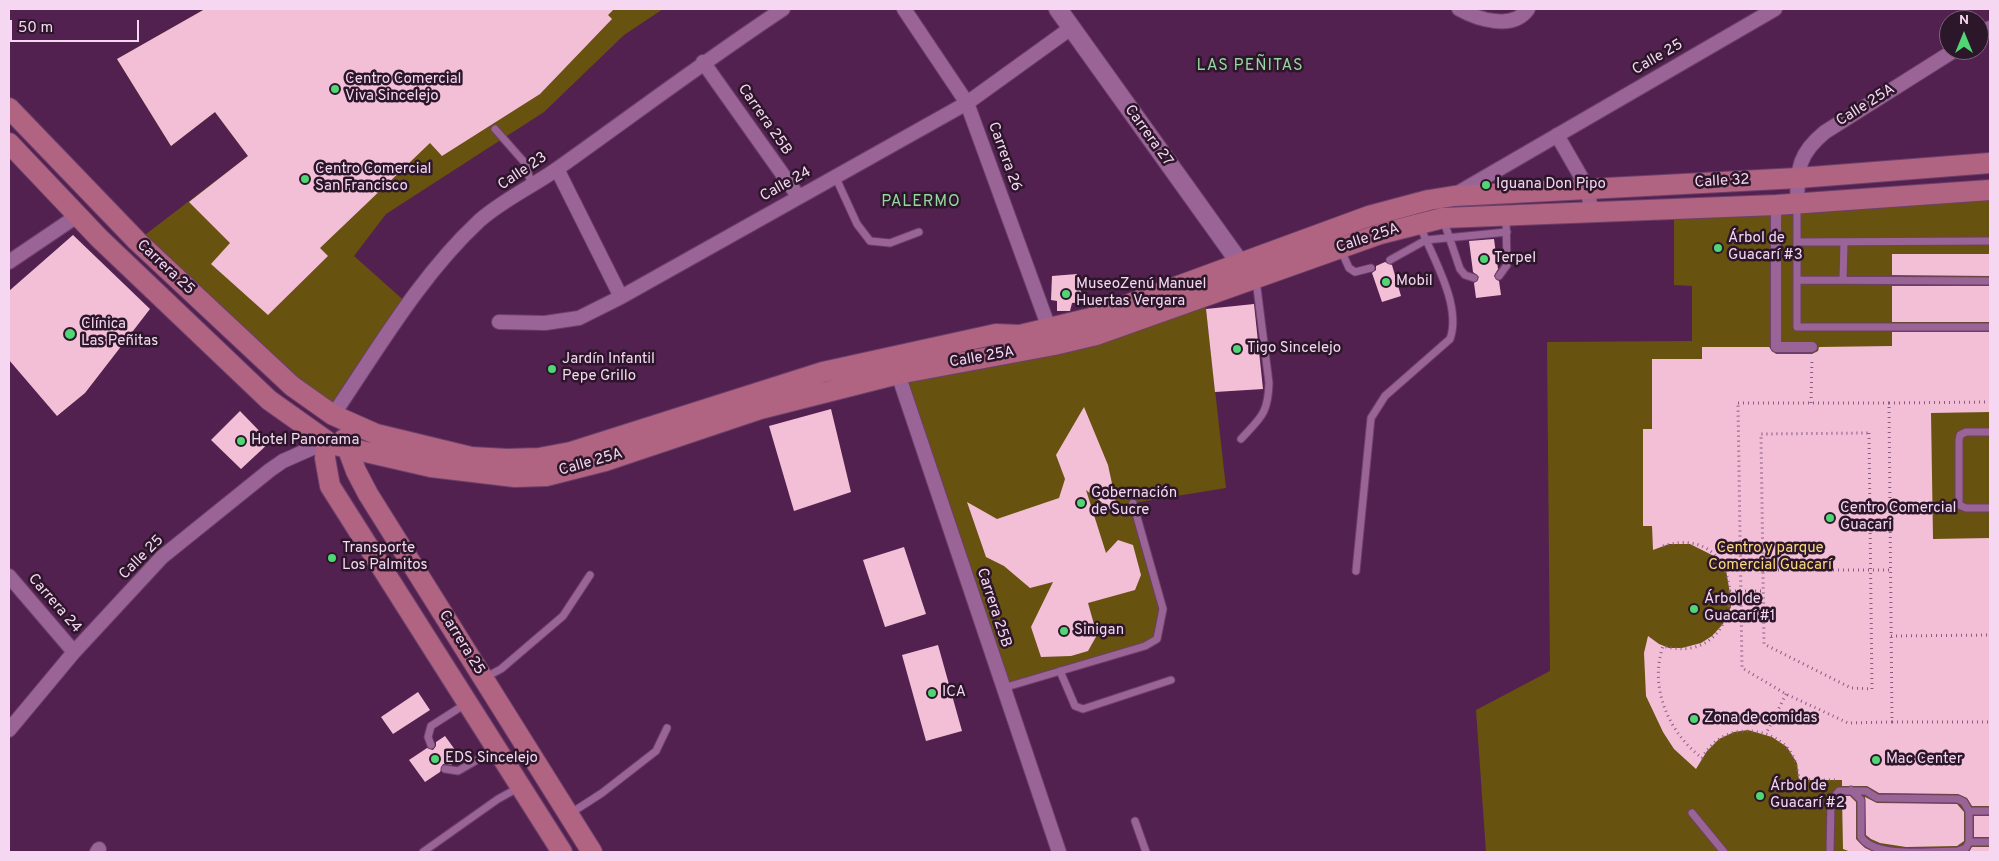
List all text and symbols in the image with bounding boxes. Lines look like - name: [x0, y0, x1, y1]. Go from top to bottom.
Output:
- scale bar: [12, 10, 141, 42]
- north arrow: [1939, 10, 1989, 60]
- text: N: [1959, 12, 1969, 29]
- text: 50 m: [18, 19, 53, 38]
- street label: Calle 25: [1629, 36, 1687, 80]
- district label: LAS PEÑITAS: [1195, 57, 1305, 77]
- place label: Centro Comercial Viva Sincelejo: [345, 71, 461, 106]
- street label: Carrera 25B: [733, 81, 795, 159]
- street label: Calle 25A: [1833, 81, 1899, 131]
- marker: Centro Comercial Viva Sincelejo: [329, 83, 341, 95]
- street label: Carrera 27: [1120, 102, 1176, 170]
- street label: Carrera 26: [983, 120, 1025, 194]
- street label: Calle 23: [495, 149, 551, 195]
- place label: Centro Comercial San Francisco: [315, 161, 431, 196]
- street label: Calle 24: [757, 164, 815, 206]
- street label: Calle 32: [1694, 172, 1750, 192]
- marker: Centro Comercial San Francisco: [299, 173, 311, 185]
- place label: Iguana Don Pipo: [1496, 176, 1606, 194]
- marker: Iguana Don Pipo: [1480, 179, 1492, 191]
- district label: PALERMO: [880, 193, 962, 213]
- street label: Calle 25A: [1334, 220, 1402, 258]
- place label: Árbol de Guacarí #3: [1728, 230, 1803, 265]
- street label: Carrera 25: [132, 237, 198, 299]
- marker: Árbol de Guacarí #3: [1712, 242, 1724, 254]
- place label: Terpel: [1494, 250, 1536, 268]
- marker: Terpel: [1478, 253, 1490, 265]
- place label: Mobil: [1396, 273, 1433, 291]
- place label: MuseoZenú Manuel Huertas Vergara: [1076, 276, 1206, 311]
- marker: Mobil: [1380, 276, 1392, 288]
- marker: MuseoZenú Manuel Huertas Vergara: [1060, 288, 1072, 300]
- place label: Clínica Las Peñitas: [81, 316, 158, 351]
- marker: Clínica Las Peñitas: [63, 327, 77, 341]
- place label: Tigo Sincelejo: [1247, 340, 1341, 358]
- street label: Calle 25A: [948, 343, 1016, 373]
- marker: Tigo Sincelejo: [1231, 343, 1243, 355]
- place label: Jardín Infantil Pepe Grillo: [562, 351, 655, 386]
- marker: Jardín Infantil Pepe Grillo: [546, 363, 558, 375]
- place label: Hotel Panorama: [251, 432, 359, 450]
- marker: Hotel Panorama: [235, 435, 247, 447]
- street label: Calle 25A: [557, 445, 625, 481]
- place label: Gobernación de Sucre: [1091, 485, 1177, 520]
- marker: Gobernación de Sucre: [1075, 497, 1087, 509]
- place label: Centro Comercial Guacari: [1840, 500, 1956, 535]
- marker: Centro Comercial Guacari: [1824, 512, 1836, 524]
- street label: Calle 25: [116, 532, 168, 584]
- place label: Transporte Los Palmitos: [342, 540, 427, 575]
- park label: Centro y parque Comercial Guacarí: [1708, 540, 1832, 575]
- marker: Transporte Los Palmitos: [326, 552, 338, 564]
- street label: Carrera 25B: [972, 566, 1014, 650]
- street label: Carrera 24: [23, 571, 85, 637]
- place label: Árbol de Guacarí #1: [1704, 591, 1775, 626]
- marker: Árbol de Guacarí #1: [1688, 603, 1700, 615]
- street label: Carrera 25: [434, 607, 488, 679]
- place label: Sinigan: [1074, 622, 1124, 640]
- marker: Sinigan: [1058, 625, 1070, 637]
- place label: ICA: [942, 684, 966, 702]
- marker: ICA: [926, 687, 938, 699]
- place label: Zona de comidas: [1704, 710, 1817, 728]
- marker: Zona de comidas: [1688, 713, 1700, 725]
- place label: EDS Sincelejo: [445, 750, 538, 768]
- place label: Mac Center: [1886, 751, 1963, 769]
- marker: EDS Sincelejo: [429, 753, 441, 765]
- marker: Mac Center: [1870, 754, 1882, 766]
- place label: Árbol de Guacarí #2: [1770, 778, 1845, 813]
- marker: Árbol de Guacarí #2: [1754, 790, 1766, 802]

